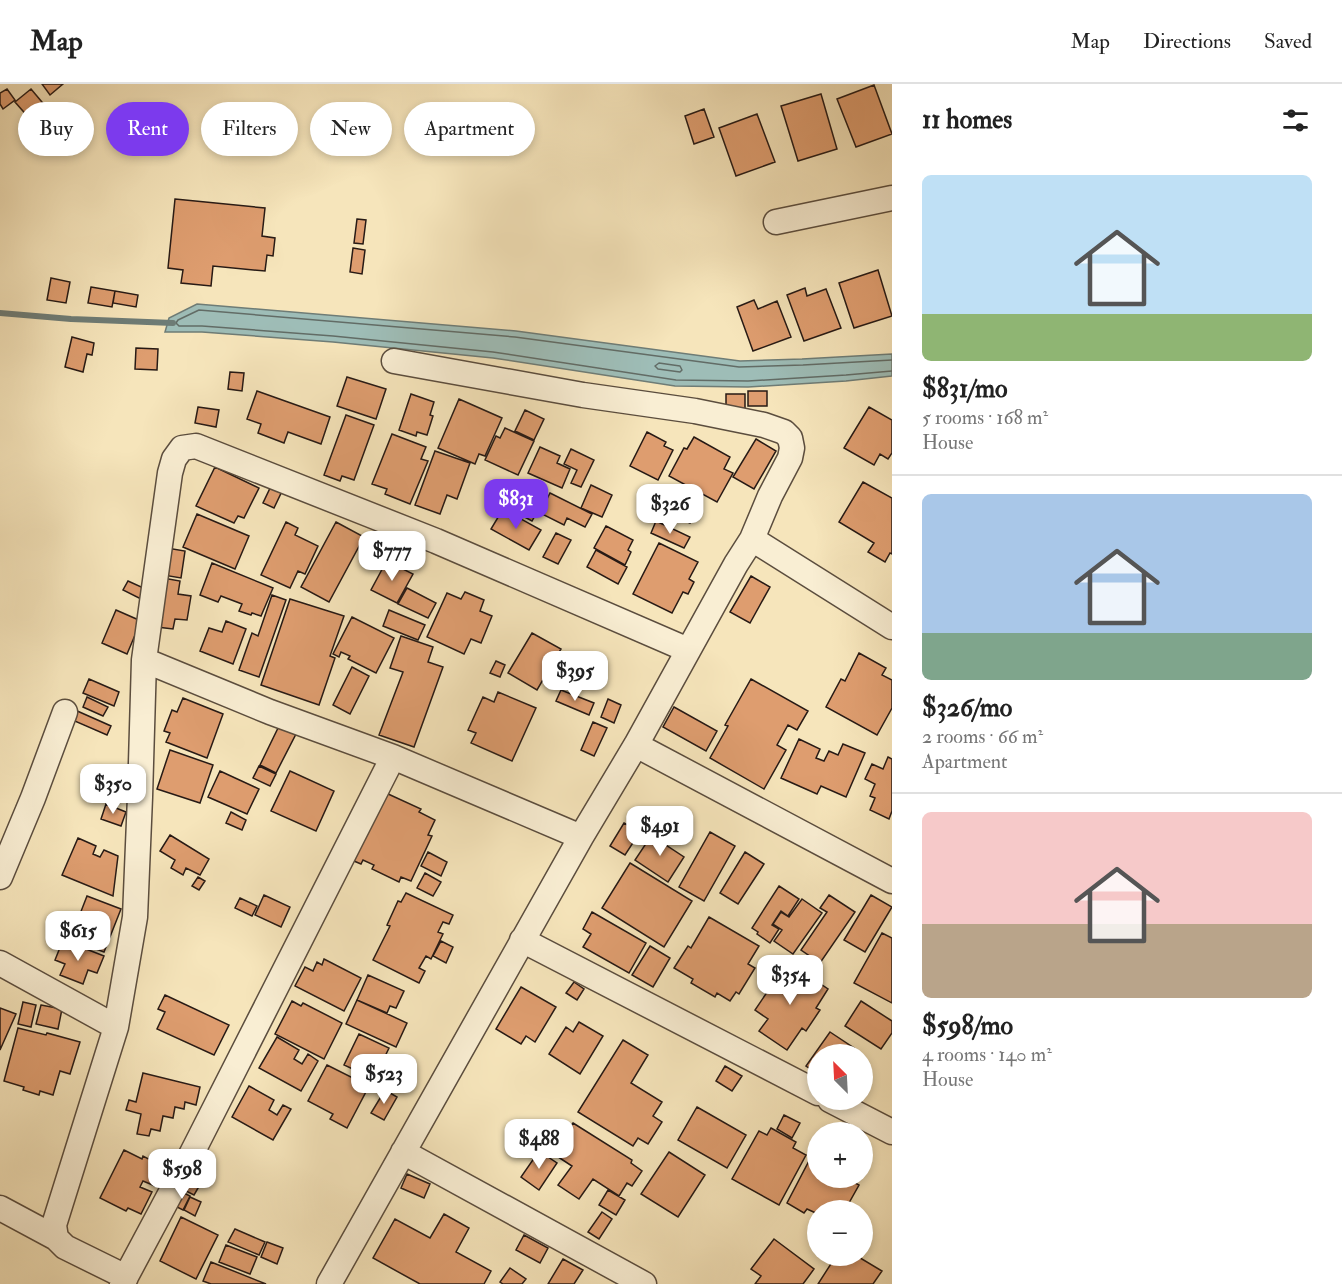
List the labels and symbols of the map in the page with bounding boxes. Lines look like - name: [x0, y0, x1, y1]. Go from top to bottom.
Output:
- pin: $831: [480, 479, 552, 530]
- pin: $326: [634, 484, 706, 535]
- pin: $777: [356, 531, 428, 582]
- pin: $395: [539, 651, 611, 702]
- pin: $350: [77, 764, 149, 815]
- pin: $491: [624, 806, 696, 857]
- pin: $615: [42, 911, 114, 962]
- pin: $354: [754, 955, 826, 1006]
- north arrow: [807, 1044, 873, 1110]
- pin: $523: [348, 1054, 420, 1105]
- pin: $488: [503, 1119, 575, 1170]
- pin: $598: [146, 1149, 218, 1200]

